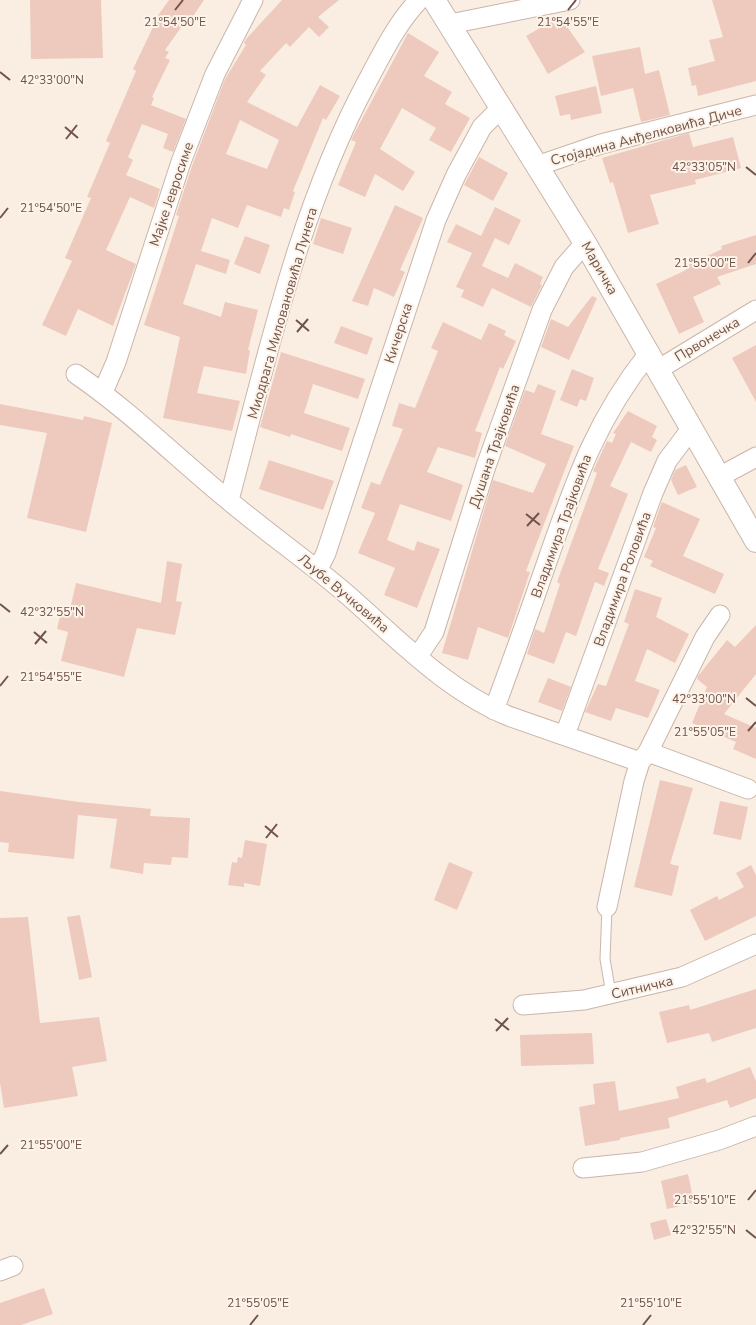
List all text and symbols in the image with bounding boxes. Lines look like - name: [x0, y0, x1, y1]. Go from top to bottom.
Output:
- text: 21°54'50"E: [144, 14, 206, 30]
- text: 21°54'55"E: [537, 14, 599, 30]
- text: 42°33'00"N: [20, 72, 84, 88]
- street label: Стојадина Анђелковића Диче: [548, 101, 744, 170]
- street label: Мајке Јевросиме: [145, 139, 198, 249]
- text: 42°33'05"N: [672, 159, 736, 175]
- text: 21°54'50"E: [20, 200, 82, 216]
- street label: Миодрага Миловановића Лунета: [243, 205, 322, 421]
- street label: Маричка: [577, 238, 622, 298]
- text: 21°55'00"E: [674, 255, 736, 271]
- street label: Кичерска: [380, 301, 417, 366]
- street label: Првонечка: [671, 313, 743, 366]
- street label: Душана Трајковића: [464, 382, 525, 510]
- street label: Владимира Трајковића: [527, 452, 596, 601]
- street label: Владимира Роловића: [589, 509, 656, 649]
- street label: Љубе Вучковића: [294, 550, 393, 637]
- text: 42°32'55"N: [20, 604, 84, 620]
- text: 21°54'55"E: [20, 669, 82, 685]
- text: 42°33'00"N: [672, 691, 736, 707]
- text: 21°55'05"E: [674, 724, 736, 740]
- street label: Ситничка: [609, 971, 675, 1004]
- text: 21°55'00"E: [20, 1137, 82, 1153]
- text: 21°55'10"E: [674, 1192, 736, 1208]
- text: 42°32'55"N: [672, 1222, 736, 1238]
- text: 21°55'05"E: [227, 1295, 289, 1311]
- text: 21°55'10"E: [620, 1295, 682, 1311]

